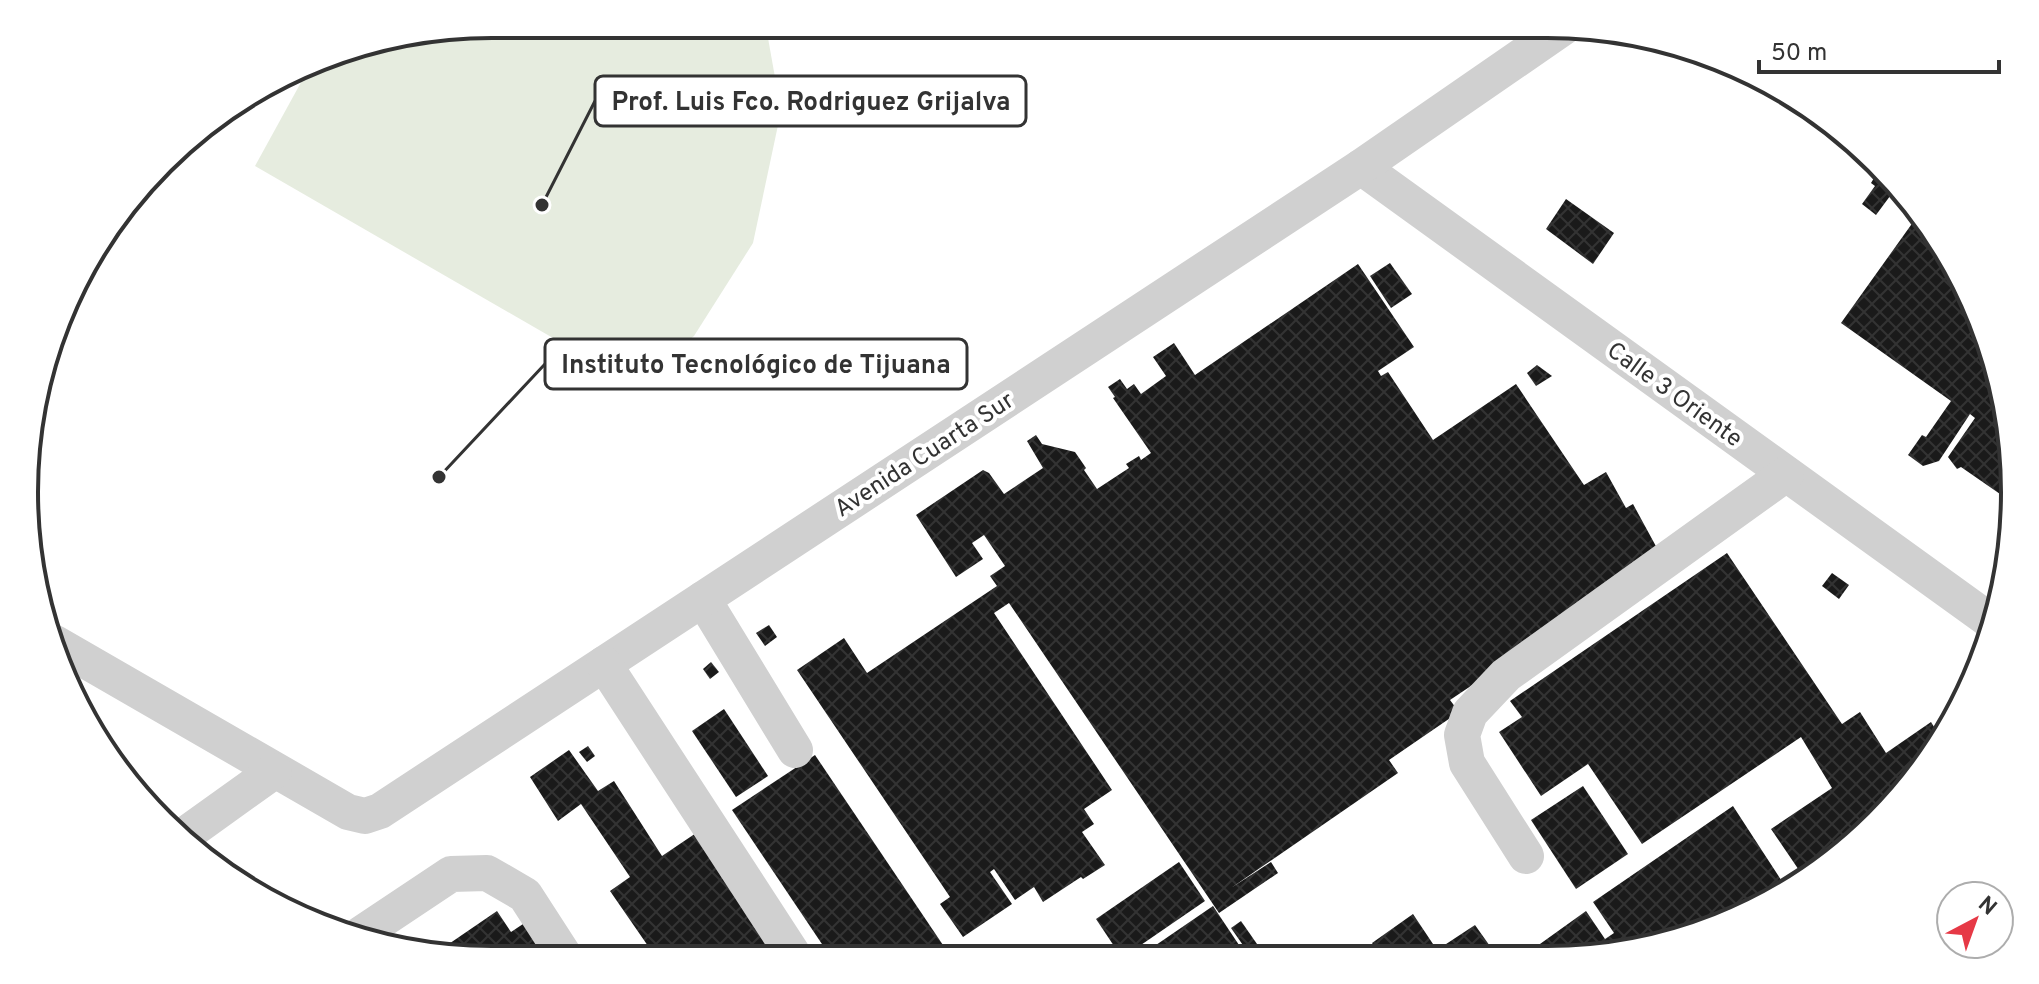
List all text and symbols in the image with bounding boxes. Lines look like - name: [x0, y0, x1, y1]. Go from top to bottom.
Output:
- scale bar: [1759, 24, 1999, 74]
- text: 50 m: [1771, 39, 1827, 69]
- callout: Prof. Luis Fco. Rodriguez Grijalva: [595, 76, 1026, 126]
- text: Prof. Luis Fco. Rodriguez Grijalva: [611, 87, 1011, 120]
- street label: Calle 3 Oriente: [1600, 336, 1748, 455]
- callout: Instituto Tecnológico de Tijuana: [545, 339, 967, 389]
- text: Instituto Tecnológico de Tijuana: [561, 350, 951, 383]
- street label: Avenida Cuarta Sur: [830, 386, 1021, 525]
- north arrow: [1935, 880, 2015, 960]
- text: N: [1972, 891, 2001, 922]

